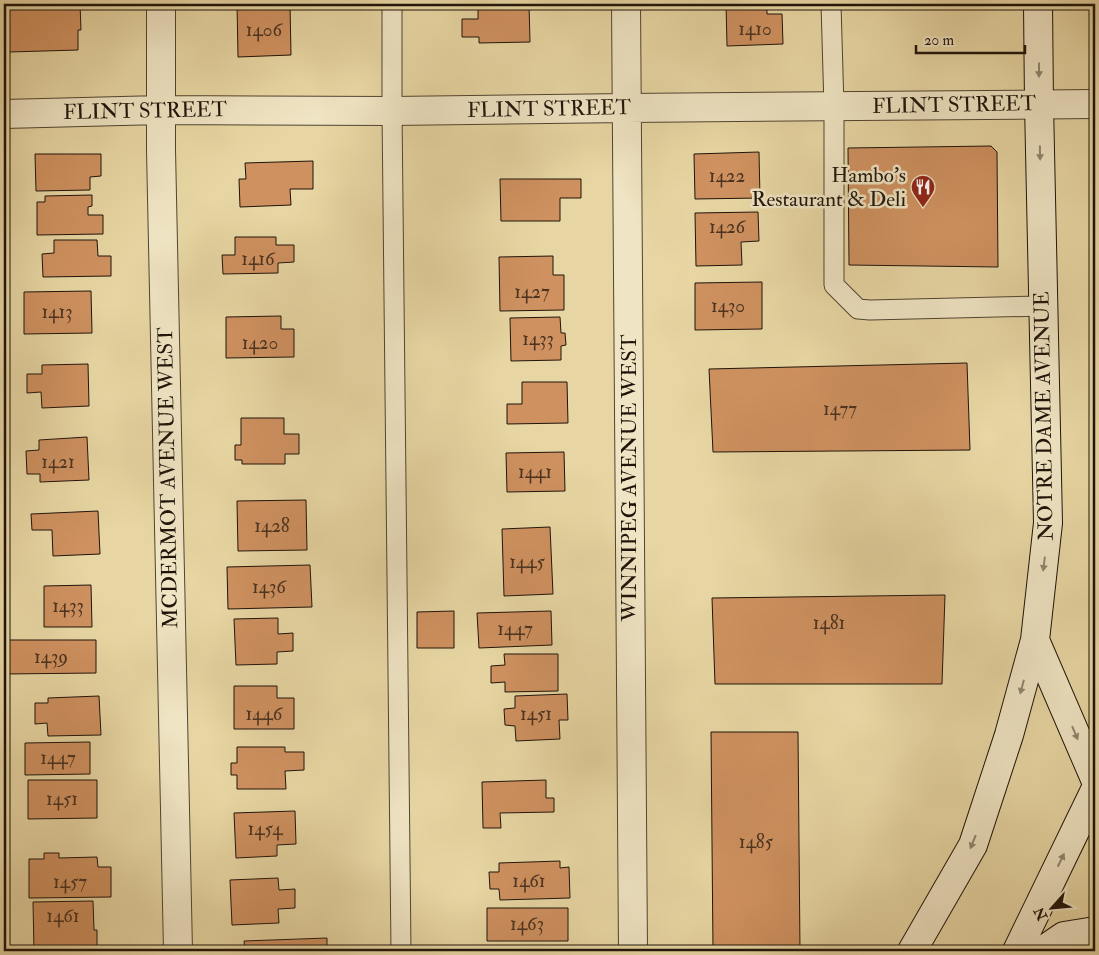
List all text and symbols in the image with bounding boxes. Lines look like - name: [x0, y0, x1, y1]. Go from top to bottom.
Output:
- house number: 1410: [738, 17, 772, 41]
- house number: 1406: [246, 18, 284, 42]
- scale bar: [916, 22, 1025, 54]
- text: 20 m: [924, 31, 954, 50]
- one-way arrow: [1035, 62, 1043, 78]
- street label: FLINT STREET: [872, 90, 1037, 120]
- street label: FLINT STREET: [467, 94, 632, 124]
- street label: FLINT STREET: [63, 96, 228, 126]
- one-way arrow: [1036, 145, 1044, 161]
- place label: Hambo’s Restaurant & Deli: [752, 162, 906, 213]
- house number: 1422: [709, 164, 745, 188]
- restaurant icon: Hambo’s Restaurant & Deli: [910, 174, 936, 208]
- house number: 1426: [709, 215, 747, 239]
- house number: 1416: [241, 247, 276, 271]
- house number: 1427: [514, 280, 550, 304]
- street label: NOTRE DAME AVENUE: [1028, 291, 1060, 541]
- house number: 1430: [711, 294, 745, 318]
- house number: 1413: [41, 300, 73, 324]
- street label: MCDERMOT AVENUE WEST: [152, 327, 184, 629]
- house number: 1433: [522, 327, 554, 351]
- house number: 1420: [242, 331, 278, 355]
- street label: WINNIPEG AVENUE WEST: [616, 334, 643, 623]
- house number: 1477: [823, 397, 857, 421]
- house number: 1421: [41, 450, 75, 474]
- house number: 1441: [518, 460, 552, 484]
- house number: 1428: [254, 514, 290, 538]
- house number: 1445: [509, 550, 545, 574]
- one-way arrow: [1040, 556, 1048, 572]
- house number: 1436: [252, 575, 287, 599]
- house number: 1433: [52, 594, 84, 618]
- house number: 1481: [813, 611, 845, 635]
- house number: 1447: [497, 617, 533, 641]
- house number: 1439: [34, 645, 68, 669]
- one-way arrow: [1018, 679, 1026, 694]
- house number: 1446: [246, 702, 284, 726]
- house number: 1451: [520, 702, 552, 726]
- one-way arrow: [1072, 726, 1080, 740]
- house number: 1447: [40, 746, 76, 770]
- house number: 1451: [46, 787, 78, 811]
- house number: 1454: [247, 817, 283, 841]
- house number: 1485: [739, 830, 774, 854]
- one-way arrow: [969, 835, 977, 850]
- one-way arrow: [1057, 853, 1065, 867]
- house number: 1461: [512, 869, 546, 893]
- house number: 1457: [53, 870, 87, 894]
- north arrow: [1026, 882, 1076, 932]
- house number: 1461: [46, 904, 80, 928]
- text: N: [1030, 904, 1052, 924]
- house number: 1463: [510, 912, 544, 936]

